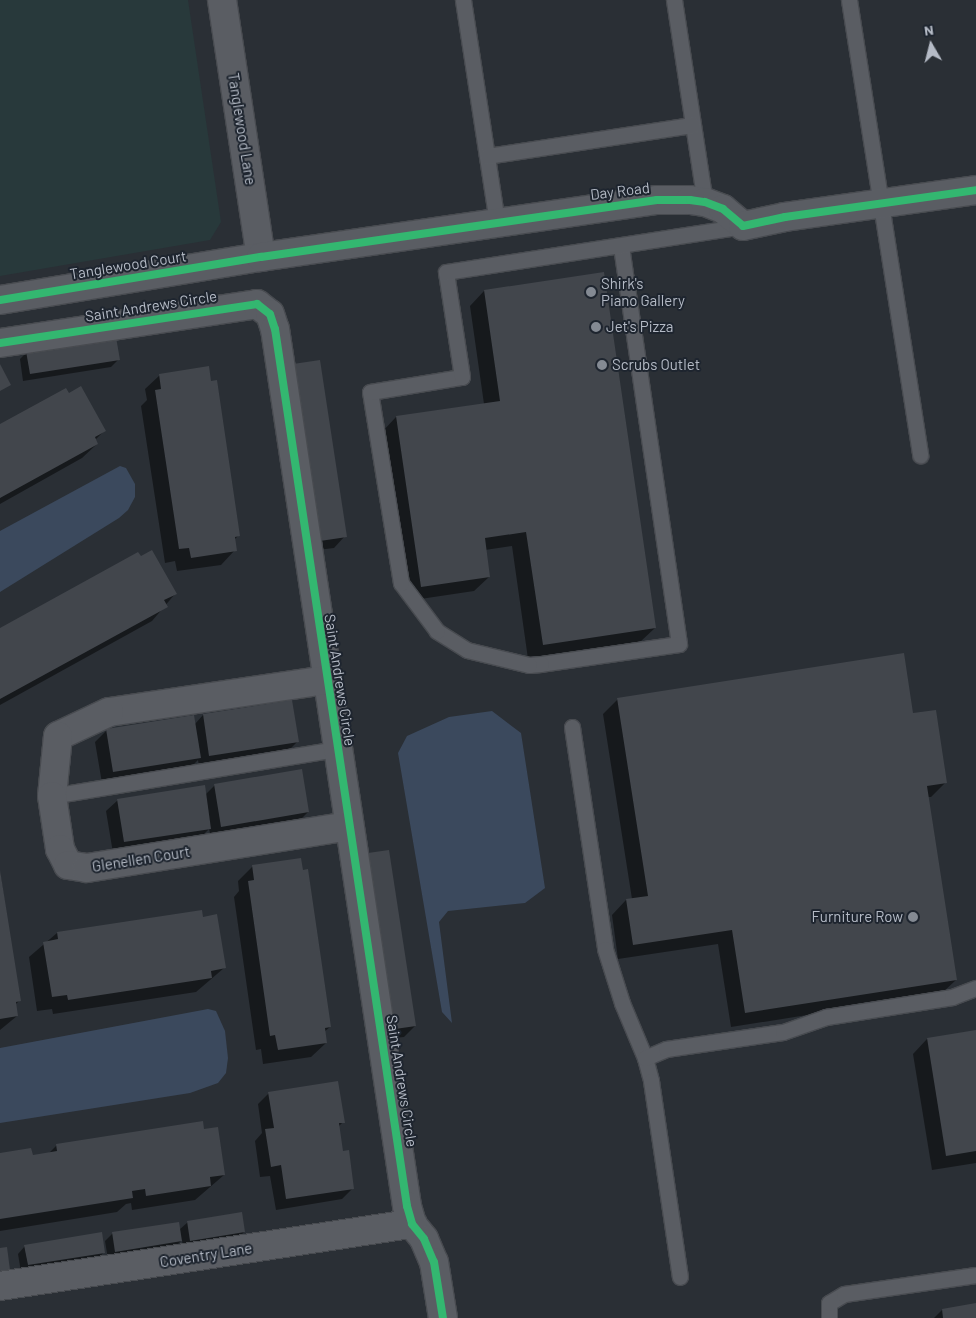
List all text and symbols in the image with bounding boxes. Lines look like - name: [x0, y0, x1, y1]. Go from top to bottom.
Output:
- north arrow: [906, 20, 956, 70]
- text: N: [923, 21, 935, 39]
- street label: Tanglewood Lane: [224, 71, 260, 187]
- street label: Day Road: [589, 178, 651, 204]
- street label: Tanglewood Court: [68, 247, 188, 283]
- place label: Shirk's Piano Gallery: [601, 274, 685, 309]
- marker: Shirk's Piano Gallery: [585, 286, 597, 298]
- street label: Saint Andrews Circle: [84, 287, 218, 325]
- place label: Jet's Pizza: [606, 318, 674, 336]
- marker: Jet's Pizza: [590, 321, 602, 333]
- place label: Scrubs Outlet: [612, 356, 700, 374]
- marker: Scrubs Outlet: [596, 359, 608, 371]
- street label: Saint Andrews Circle: [321, 613, 359, 747]
- street label: Glenellen Court: [91, 842, 191, 876]
- place label: Furniture Row: [812, 908, 903, 926]
- marker: Furniture Row: [907, 911, 919, 923]
- street label: Saint Andrews Circle: [383, 1014, 421, 1148]
- street label: Coventry Lane: [159, 1239, 253, 1271]

